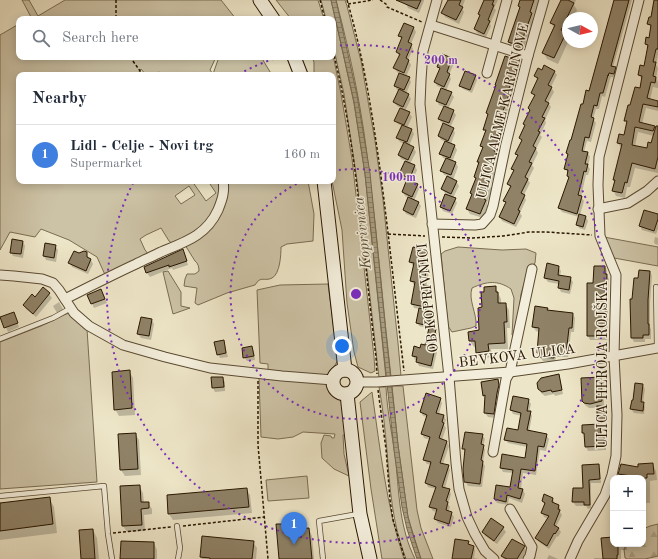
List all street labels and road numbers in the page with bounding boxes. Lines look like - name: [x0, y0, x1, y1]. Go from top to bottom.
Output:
- street label: ULICA ALME KARLINOVE: [474, 22, 532, 201]
- street label: OB KOPRIVNICI: [415, 242, 441, 353]
- street label: ULICA HEROJA ROJŠKA: [593, 281, 610, 449]
- street label: BEVKOVA ULICA: [458, 342, 577, 370]

